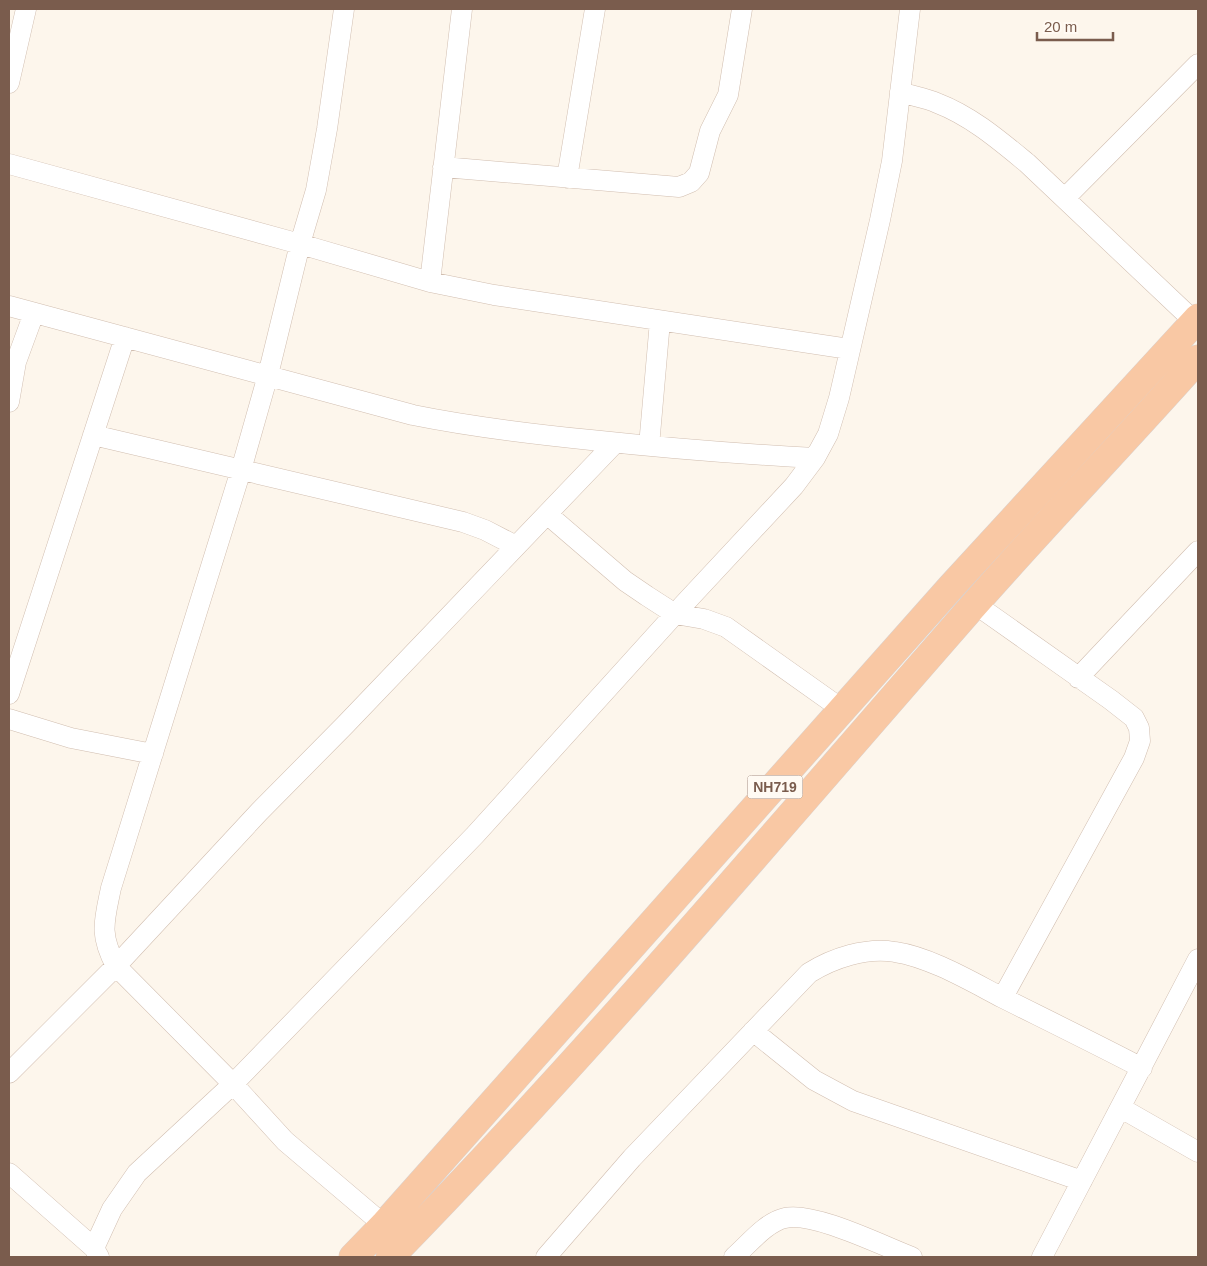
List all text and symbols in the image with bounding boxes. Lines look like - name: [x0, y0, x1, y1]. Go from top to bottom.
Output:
- scale bar: [1037, 10, 1113, 42]
- text: 20 m: [1044, 18, 1077, 35]
- road number: NH719: [748, 776, 802, 799]

